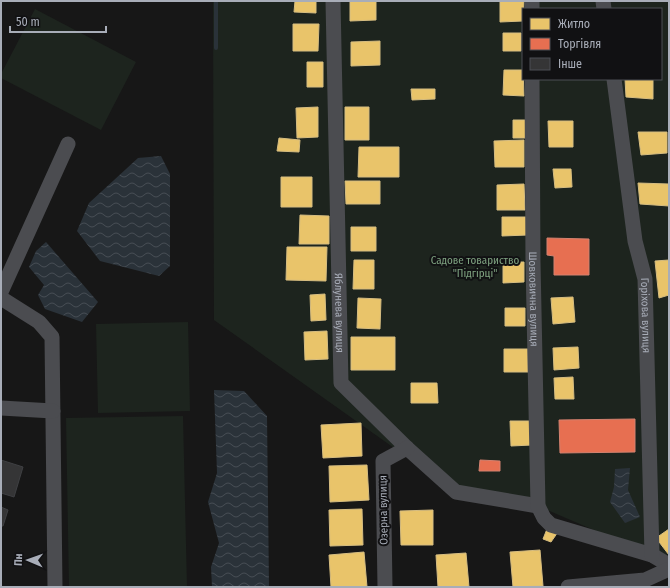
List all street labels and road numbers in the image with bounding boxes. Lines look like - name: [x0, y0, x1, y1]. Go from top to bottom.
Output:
- street label: Шовковична вулиця: [526, 251, 541, 347]
- street label: Яблунева вулиця: [332, 273, 346, 353]
- street label: Горіхова вулиця: [638, 277, 653, 353]
- street label: Озерна вулиця: [376, 475, 391, 545]

